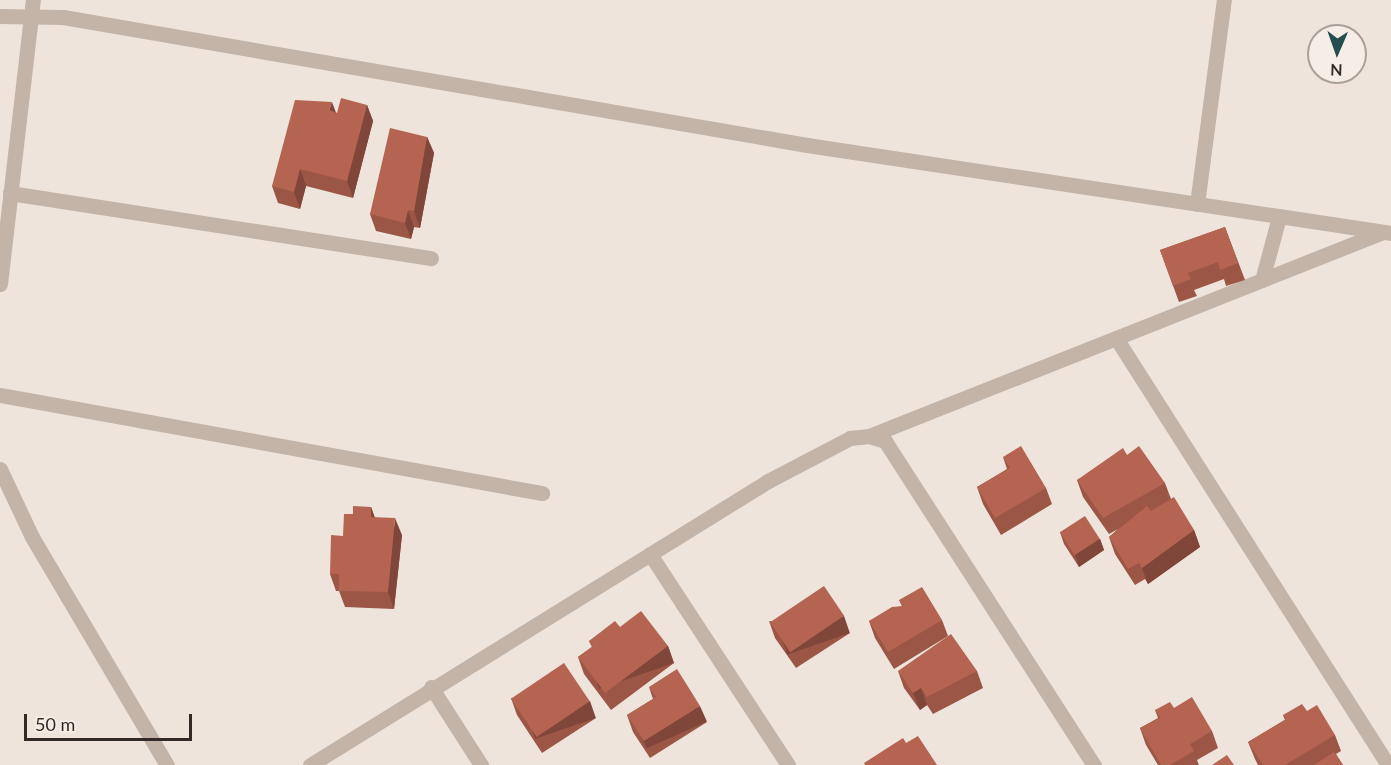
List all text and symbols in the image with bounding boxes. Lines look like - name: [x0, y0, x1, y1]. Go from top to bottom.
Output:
- north arrow: [1307, 24, 1367, 84]
- text: N: [1330, 61, 1343, 80]
- scale bar: [27, 702, 195, 740]
- text: 50 m: [35, 713, 75, 735]

